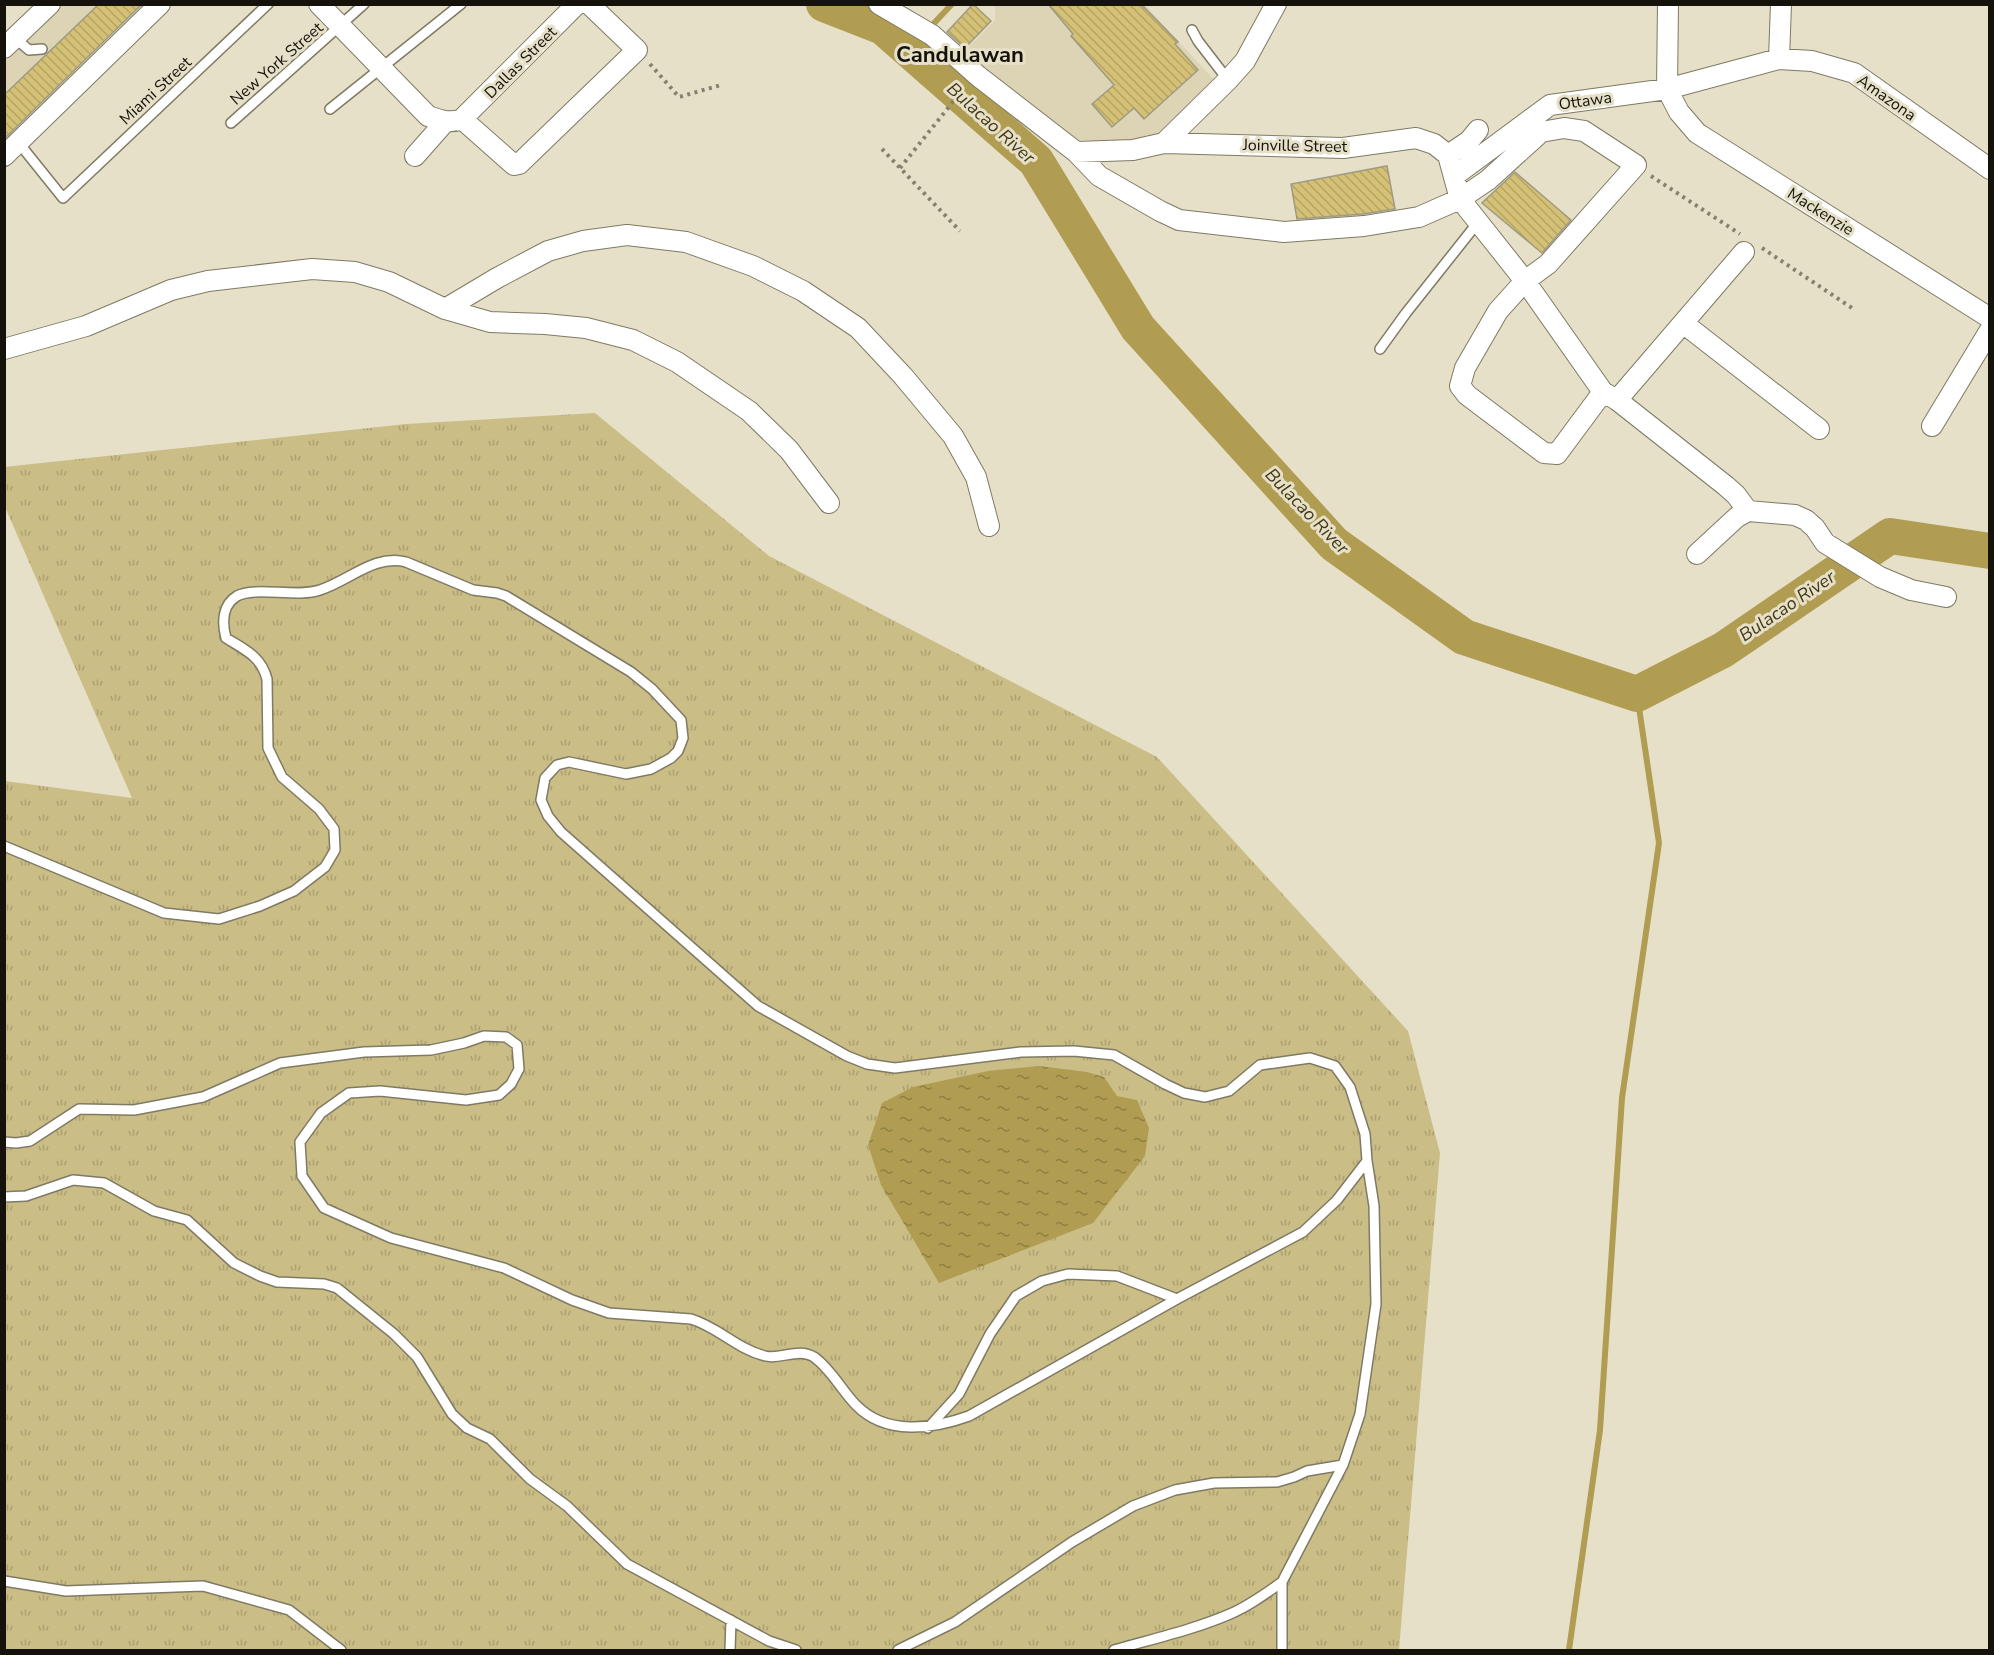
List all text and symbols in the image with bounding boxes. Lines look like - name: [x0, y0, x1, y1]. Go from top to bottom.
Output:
- street label: New York Street: [225, 17, 328, 110]
- street label: Dallas Street: [480, 22, 562, 104]
- district label: Candulawan: [896, 40, 1024, 70]
- street label: Miami Street: [115, 51, 197, 130]
- street label: Amazona: [1852, 69, 1920, 126]
- water label: Bulacao River: [942, 77, 1041, 169]
- street label: Ottawa: [1557, 86, 1613, 116]
- street label: Joinville Street: [1242, 134, 1348, 158]
- street label: Mackenzie: [1783, 183, 1858, 241]
- water label: Bulacao River: [1260, 463, 1355, 560]
- water label: Bulacao River: [1734, 565, 1840, 647]

